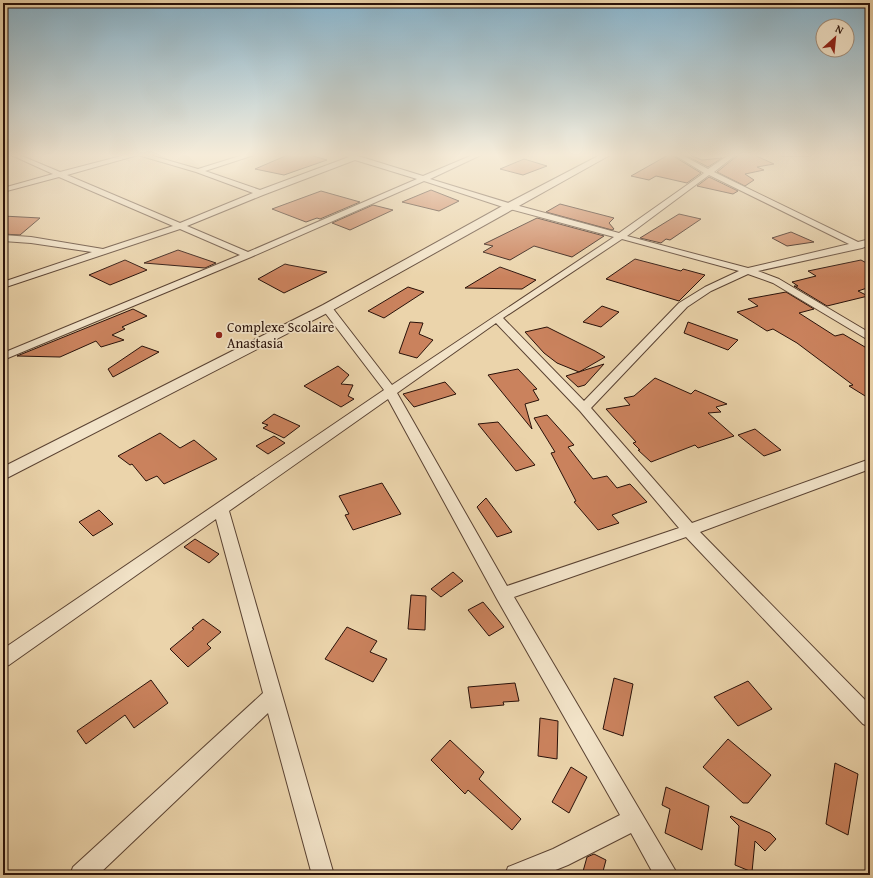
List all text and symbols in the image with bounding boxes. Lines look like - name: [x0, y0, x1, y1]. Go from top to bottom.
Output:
- north arrow: [815, 18, 855, 58]
- text: N: [833, 20, 847, 38]
- place label: Complexe Scolaire Anastasia: [227, 317, 335, 353]
- marker: Complexe Scolaire Anastasia: [214, 330, 224, 340]

